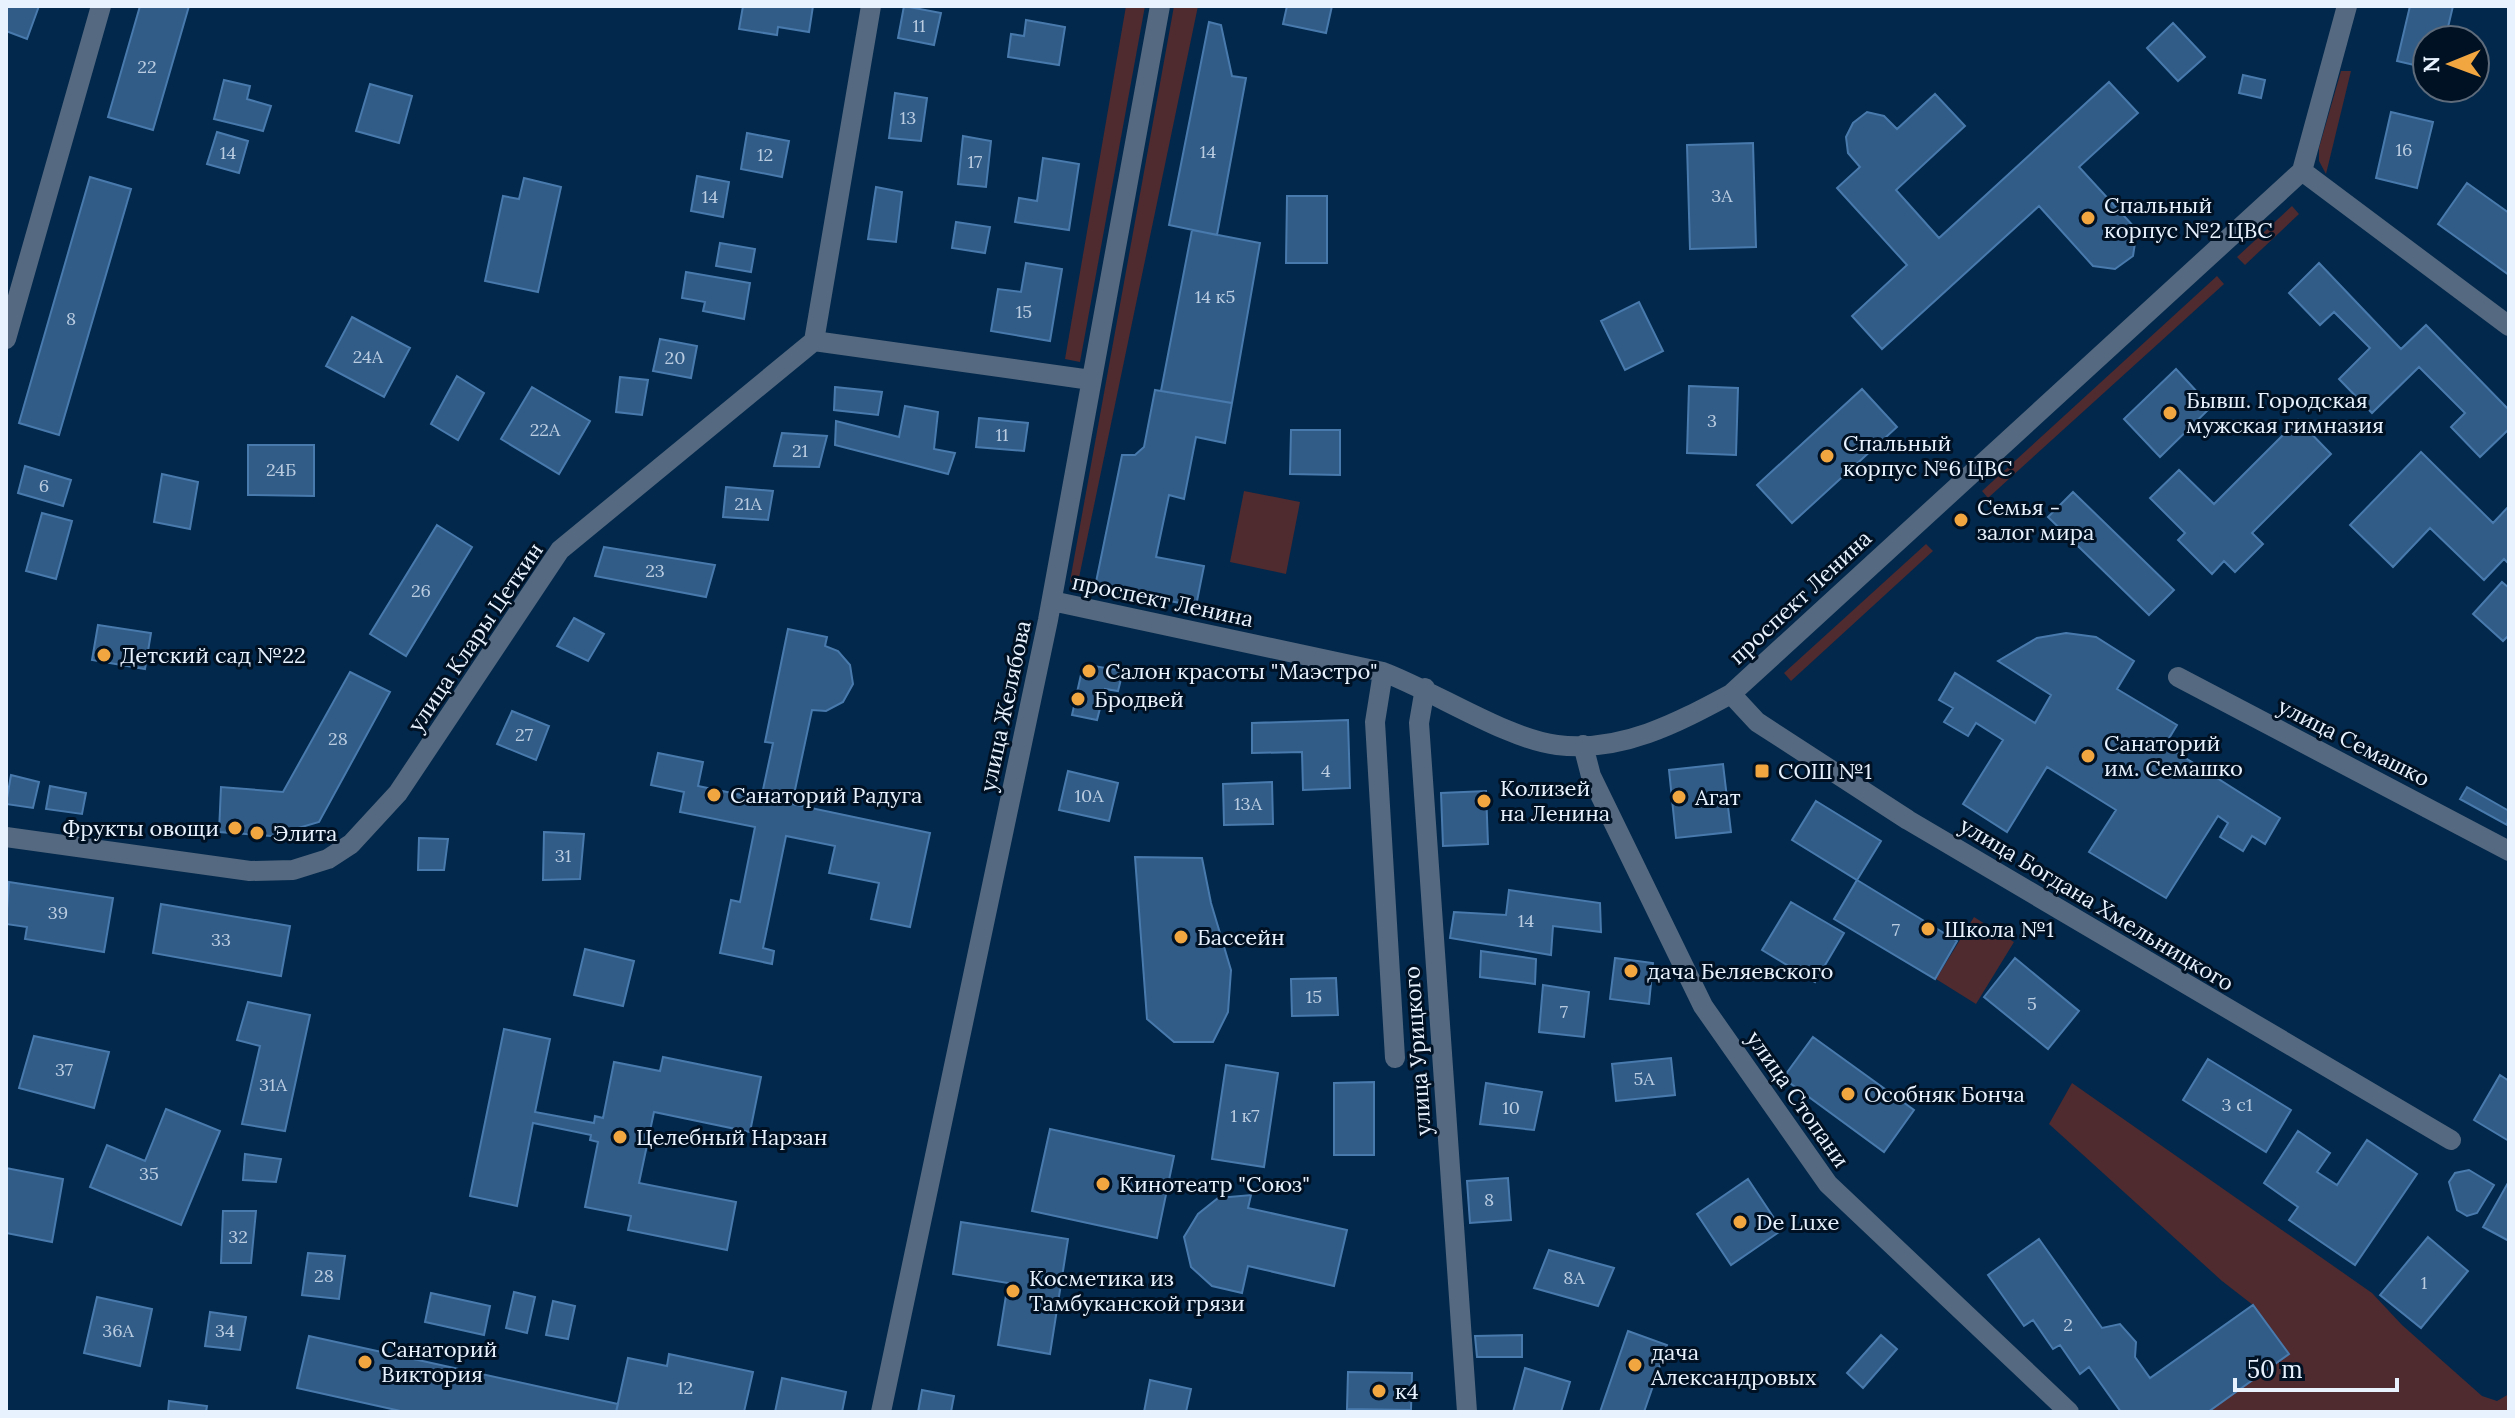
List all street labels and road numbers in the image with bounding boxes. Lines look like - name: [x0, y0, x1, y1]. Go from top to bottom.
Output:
- street label: проспект Ленина: [1723, 524, 1877, 670]
- street label: улица Клары Цеткин: [401, 537, 549, 737]
- street label: проспект Ленина: [1070, 567, 1256, 633]
- street label: улица Желябова: [973, 618, 1037, 794]
- street label: улица Семашко: [2273, 692, 2435, 792]
- street label: улица Богдана Хмельницкого: [1955, 811, 2239, 997]
- street label: улица Урицкого: [1397, 965, 1437, 1137]
- street label: улица Стопани: [1740, 1025, 1856, 1173]

